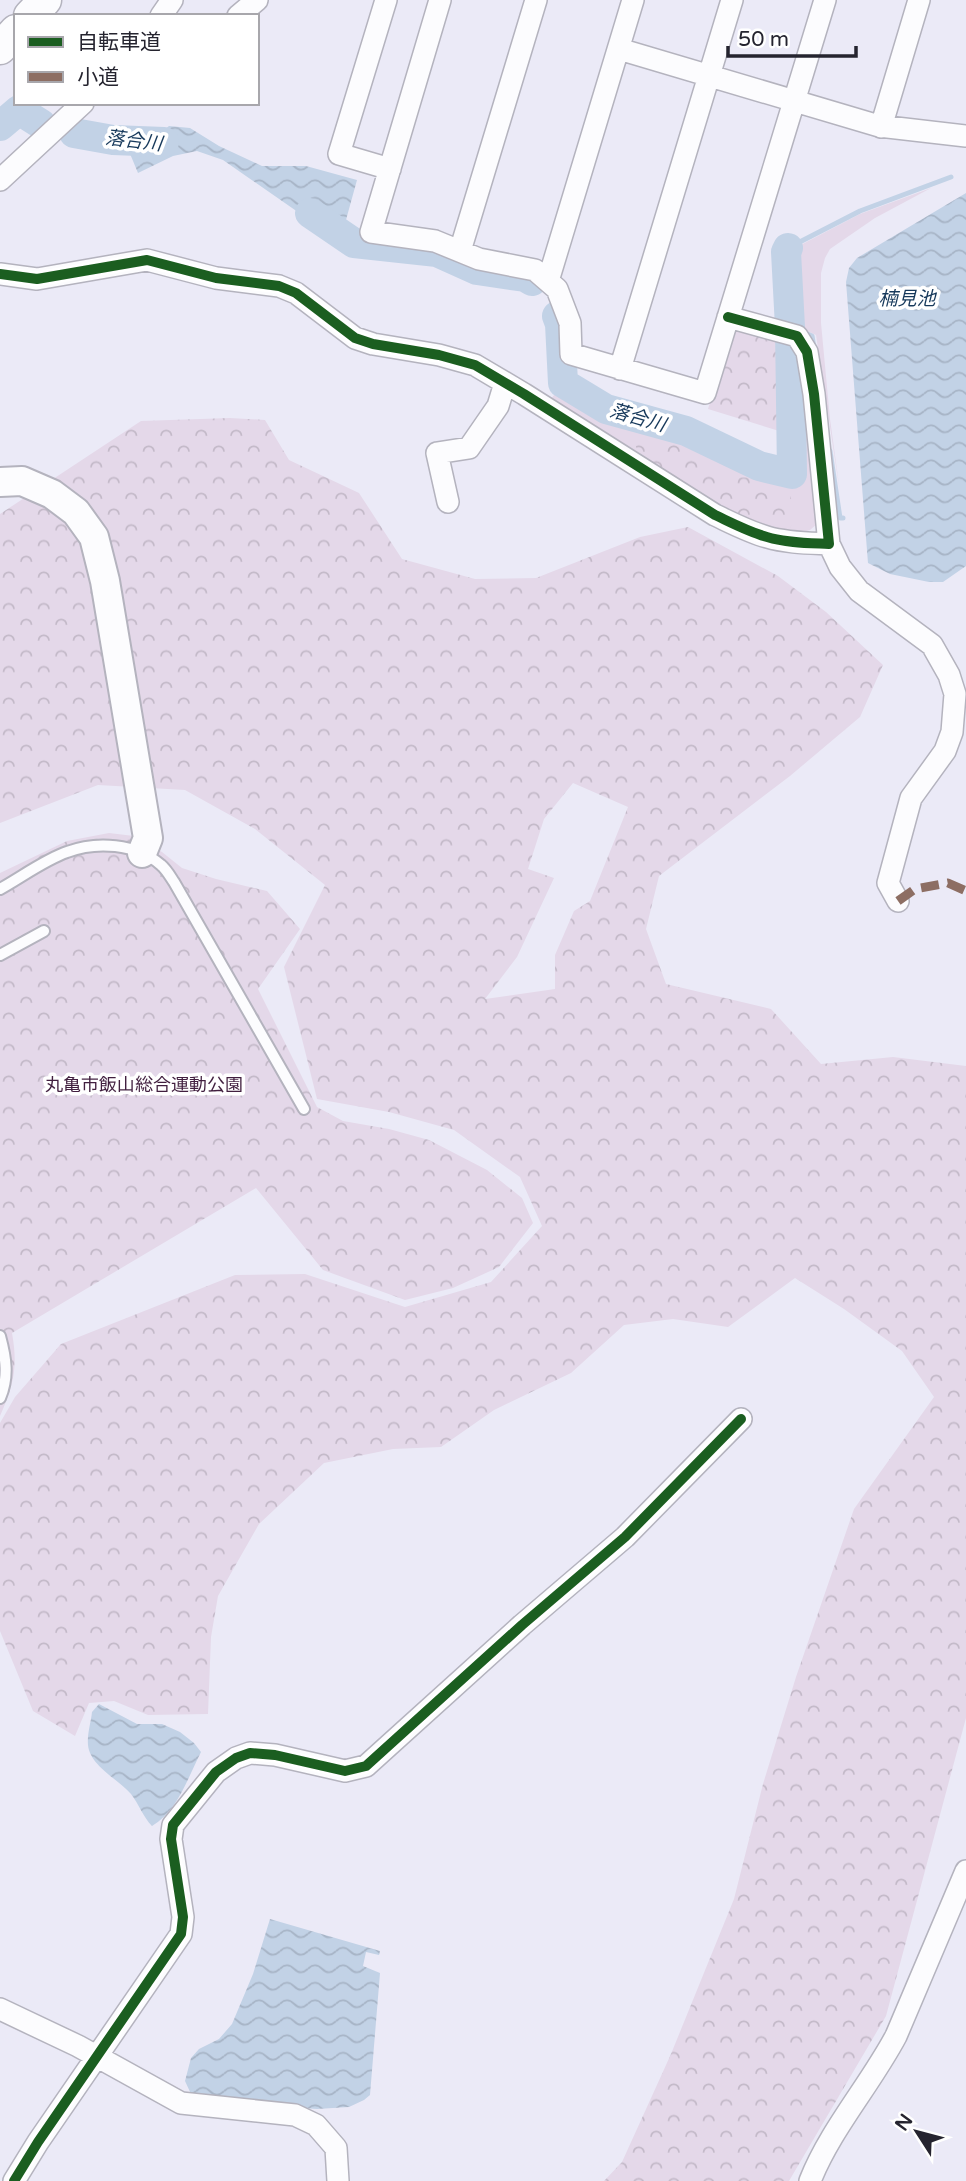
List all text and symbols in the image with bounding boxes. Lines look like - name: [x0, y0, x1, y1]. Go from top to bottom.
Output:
- legend: [14, 14, 259, 105]
- scale bar: [728, 14, 856, 58]
- text: 50 m: [738, 27, 789, 52]
- text: 自転車道: [77, 30, 161, 55]
- text: 小道: [77, 65, 119, 90]
- water label: 落合川: [104, 127, 165, 156]
- water label: 楠見池: [878, 288, 937, 310]
- water label: 落合川: [607, 400, 670, 437]
- park label: 丸亀市飯山総合運動公園: [45, 1074, 243, 1096]
- north arrow: [882, 2097, 952, 2167]
- text: N: [891, 2110, 917, 2135]

